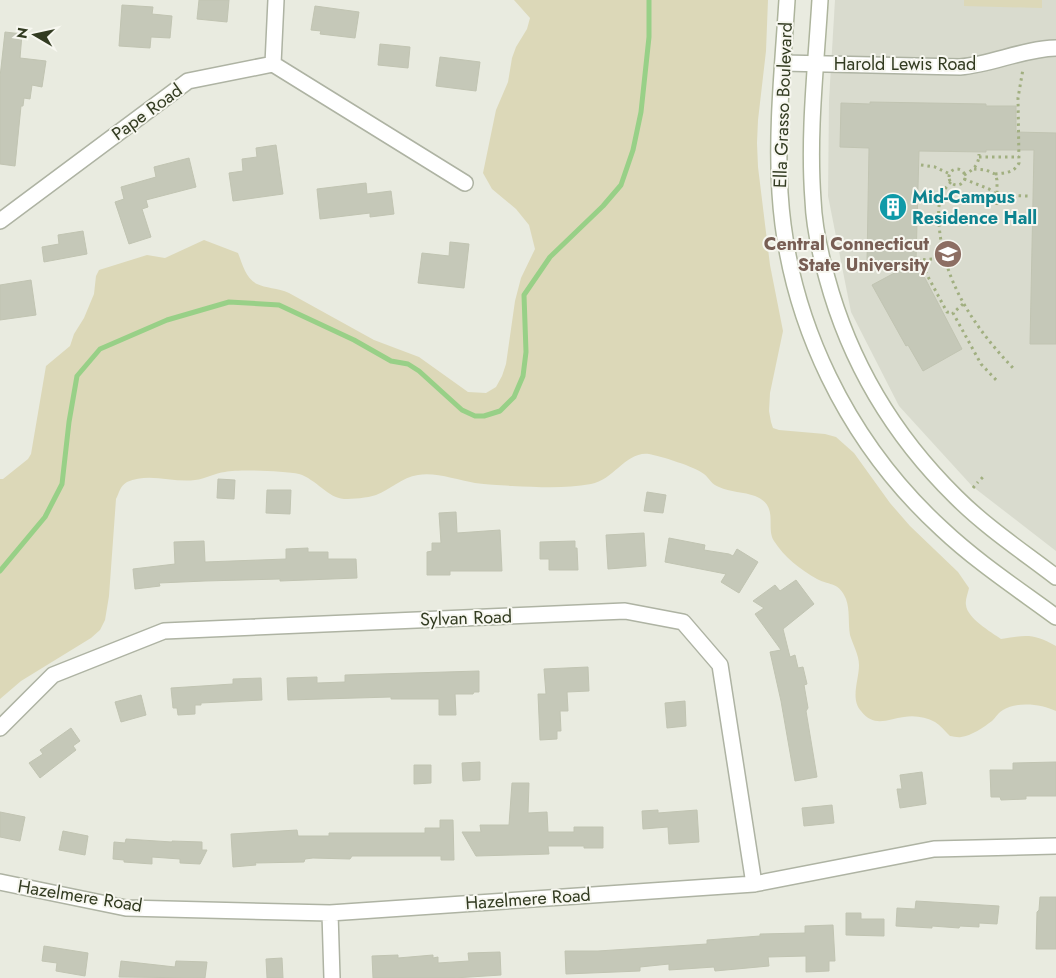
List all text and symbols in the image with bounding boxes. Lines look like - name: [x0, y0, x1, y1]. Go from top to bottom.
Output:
- north arrow: [10, 10, 60, 60]
- street label: Ella Grasso Boulevard: [767, 21, 799, 189]
- text: N: [11, 26, 33, 40]
- street label: Harold Lewis Road: [834, 51, 976, 77]
- street label: Pape Road: [106, 77, 188, 147]
- place label: Mid-Campus Residence Hall: [912, 184, 1037, 231]
- building icon: Mid-Campus Residence Hall: [878, 192, 908, 222]
- place label: Central Connecticut State University: [764, 231, 930, 278]
- school or university icon: Central Connecticut State University: [933, 239, 963, 269]
- street label: Sylvan Road: [419, 603, 513, 633]
- street label: Hazelmere Road: [16, 873, 144, 919]
- street label: Hazelmere Road: [464, 882, 592, 916]

